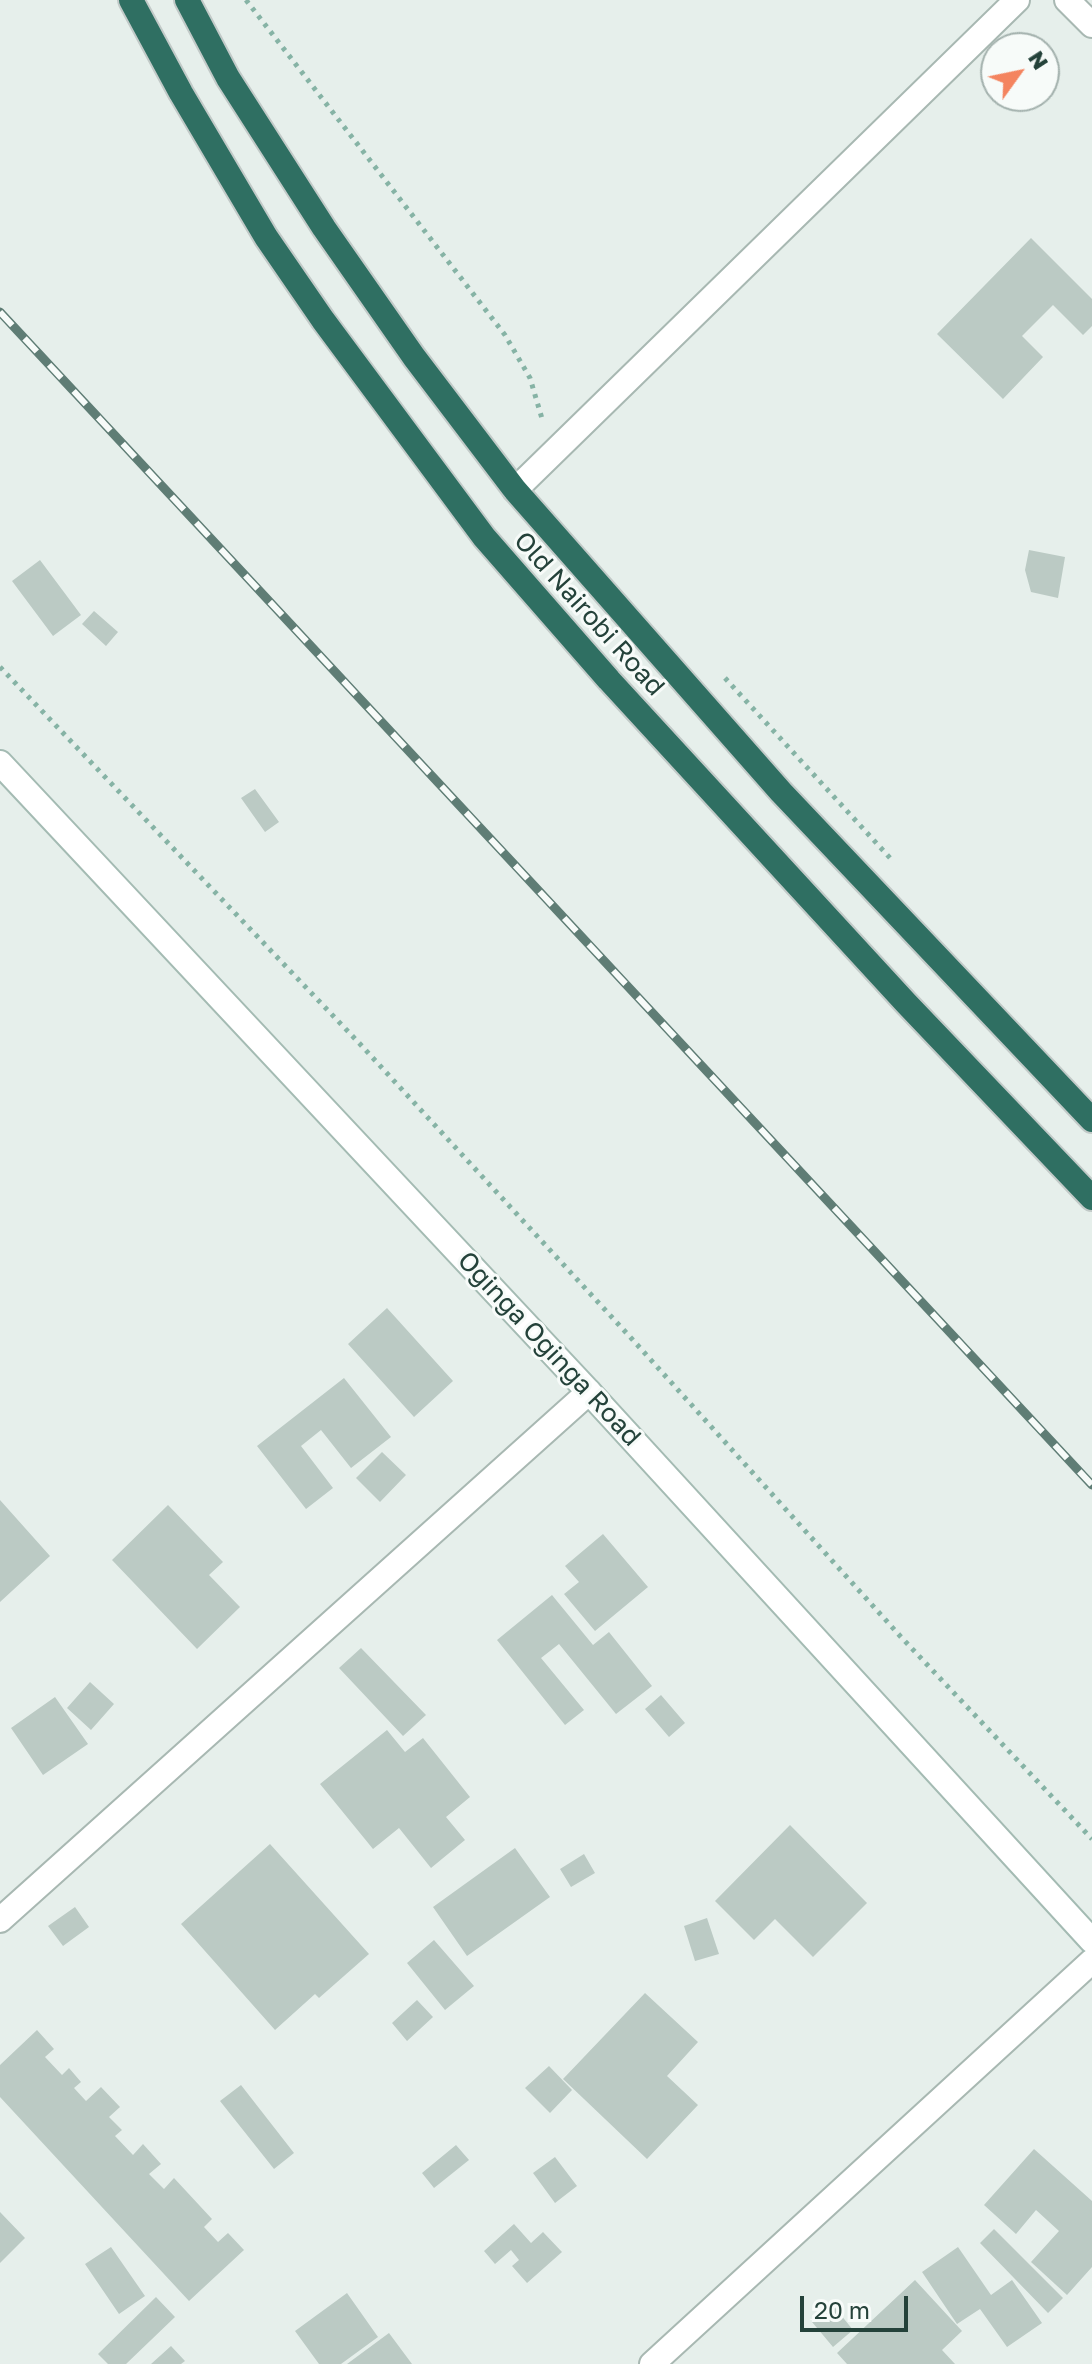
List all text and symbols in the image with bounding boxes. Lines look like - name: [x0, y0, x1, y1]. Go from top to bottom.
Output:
- north arrow: [980, 32, 1060, 112]
- text: N: [1023, 45, 1055, 74]
- street label: Old Nairobi Road: [507, 526, 671, 702]
- street label: Oginga Oginga Road: [451, 1245, 647, 1453]
- scale bar: [804, 2280, 912, 2330]
- text: 20 m: [814, 2295, 870, 2324]

